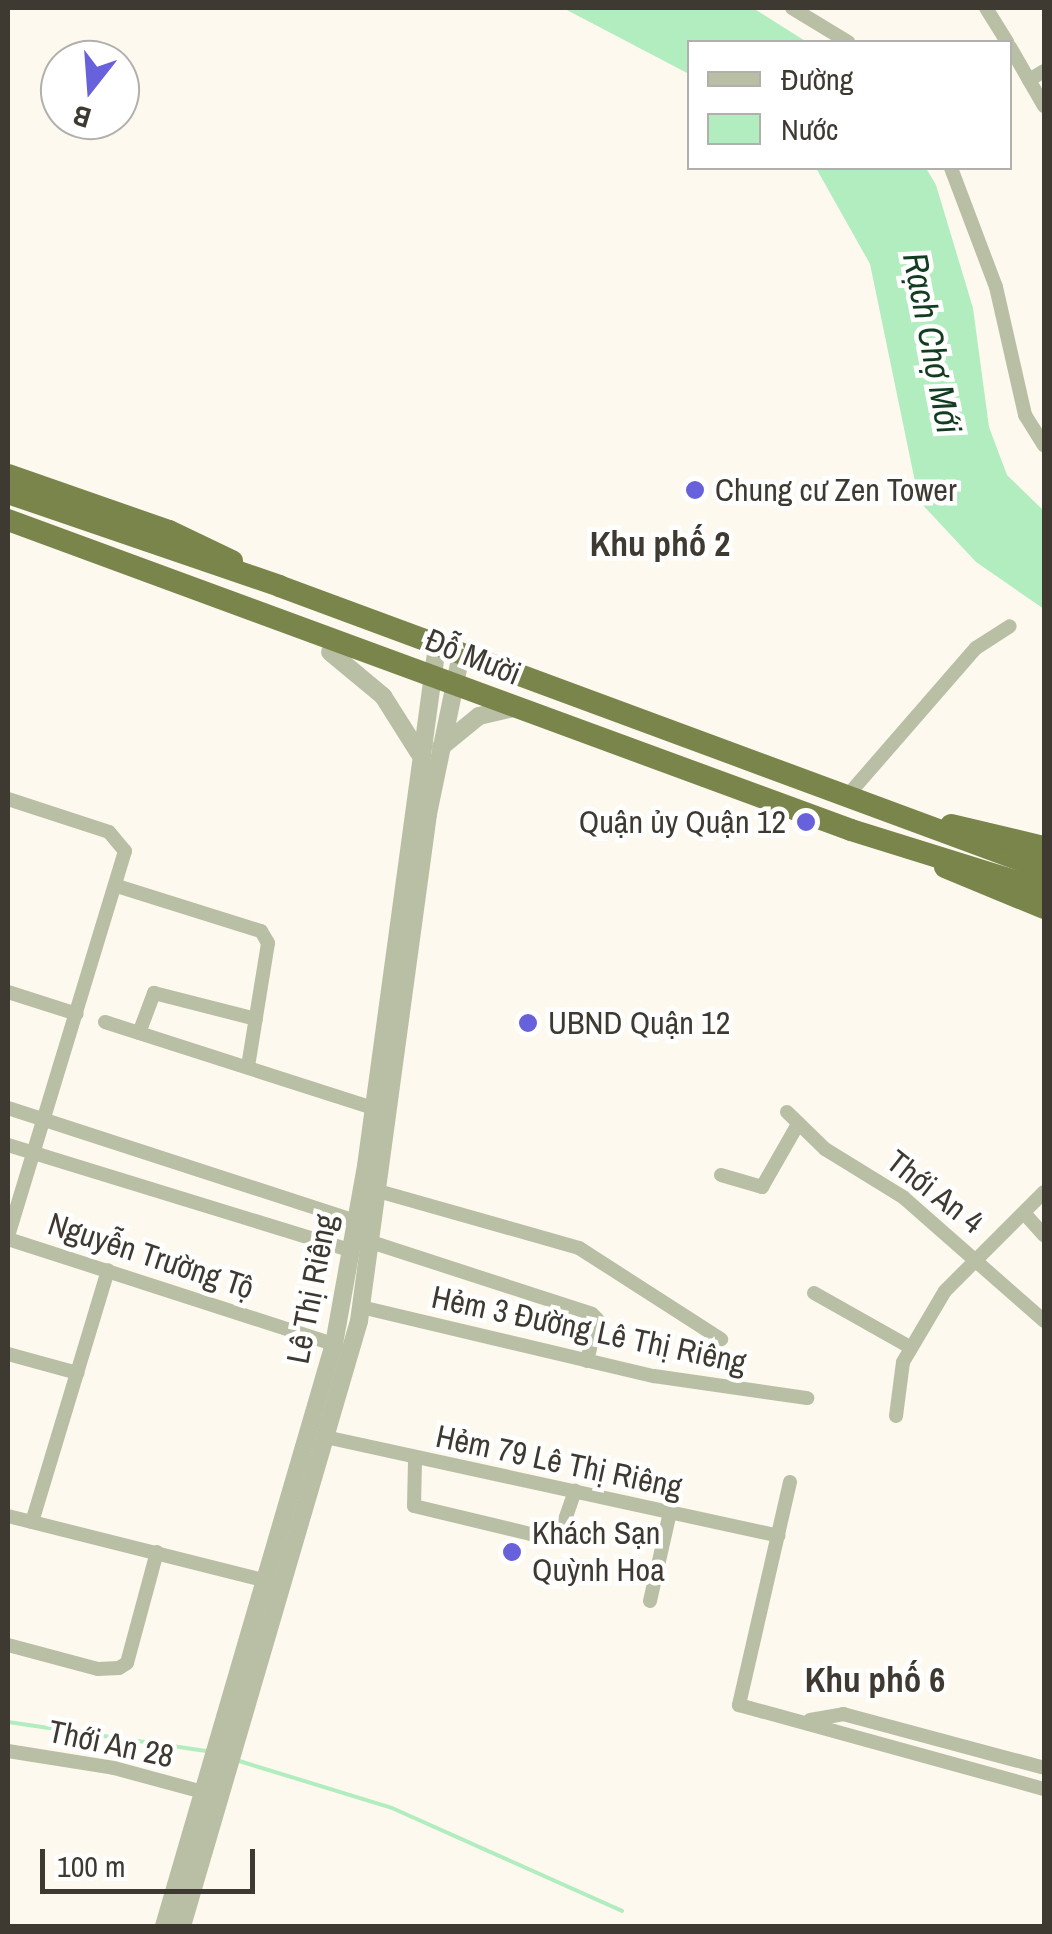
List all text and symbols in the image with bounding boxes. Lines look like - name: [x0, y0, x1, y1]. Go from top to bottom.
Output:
- north arrow: [40, 40, 140, 140]
- legend: [687, 40, 1012, 170]
- text: Đường: [781, 59, 853, 99]
- text: B: [68, 96, 95, 137]
- text: Nước: [781, 109, 838, 149]
- water label: Rạch Chợ Mới: [894, 249, 970, 437]
- place label: Chung cư Zen Tower: [715, 471, 957, 509]
- marker: Chung cư Zen Tower: [684, 479, 706, 501]
- district label: Khu phố 2: [590, 523, 730, 565]
- street label: Đỗ Mười: [420, 621, 526, 693]
- place label: Quận ủy Quận 12: [579, 803, 786, 841]
- marker: Quận ủy Quận 12: [795, 811, 817, 833]
- place label: UBND Quận 12: [548, 1004, 730, 1042]
- marker: UBND Quận 12: [517, 1012, 539, 1034]
- street label: Thới An 4: [878, 1142, 992, 1242]
- street label: Nguyễn Trường Tộ: [43, 1205, 259, 1307]
- street label: Lê Thị Riêng: [279, 1211, 345, 1367]
- street label: Hẻm 3 Đường Lê Thị Riêng: [428, 1278, 750, 1382]
- street label: Hẻm 79 Lê Thị Riêng: [432, 1417, 686, 1507]
- place label: Khách Sạn Quỳnh Hoa: [532, 1515, 665, 1590]
- marker: Khách Sạn Quỳnh Hoa: [501, 1541, 523, 1563]
- district label: Khu phố 6: [805, 1659, 945, 1701]
- street label: Thới An 28: [44, 1712, 178, 1776]
- scale bar: [45, 1829, 260, 1891]
- text: 100 m: [57, 1846, 125, 1886]

